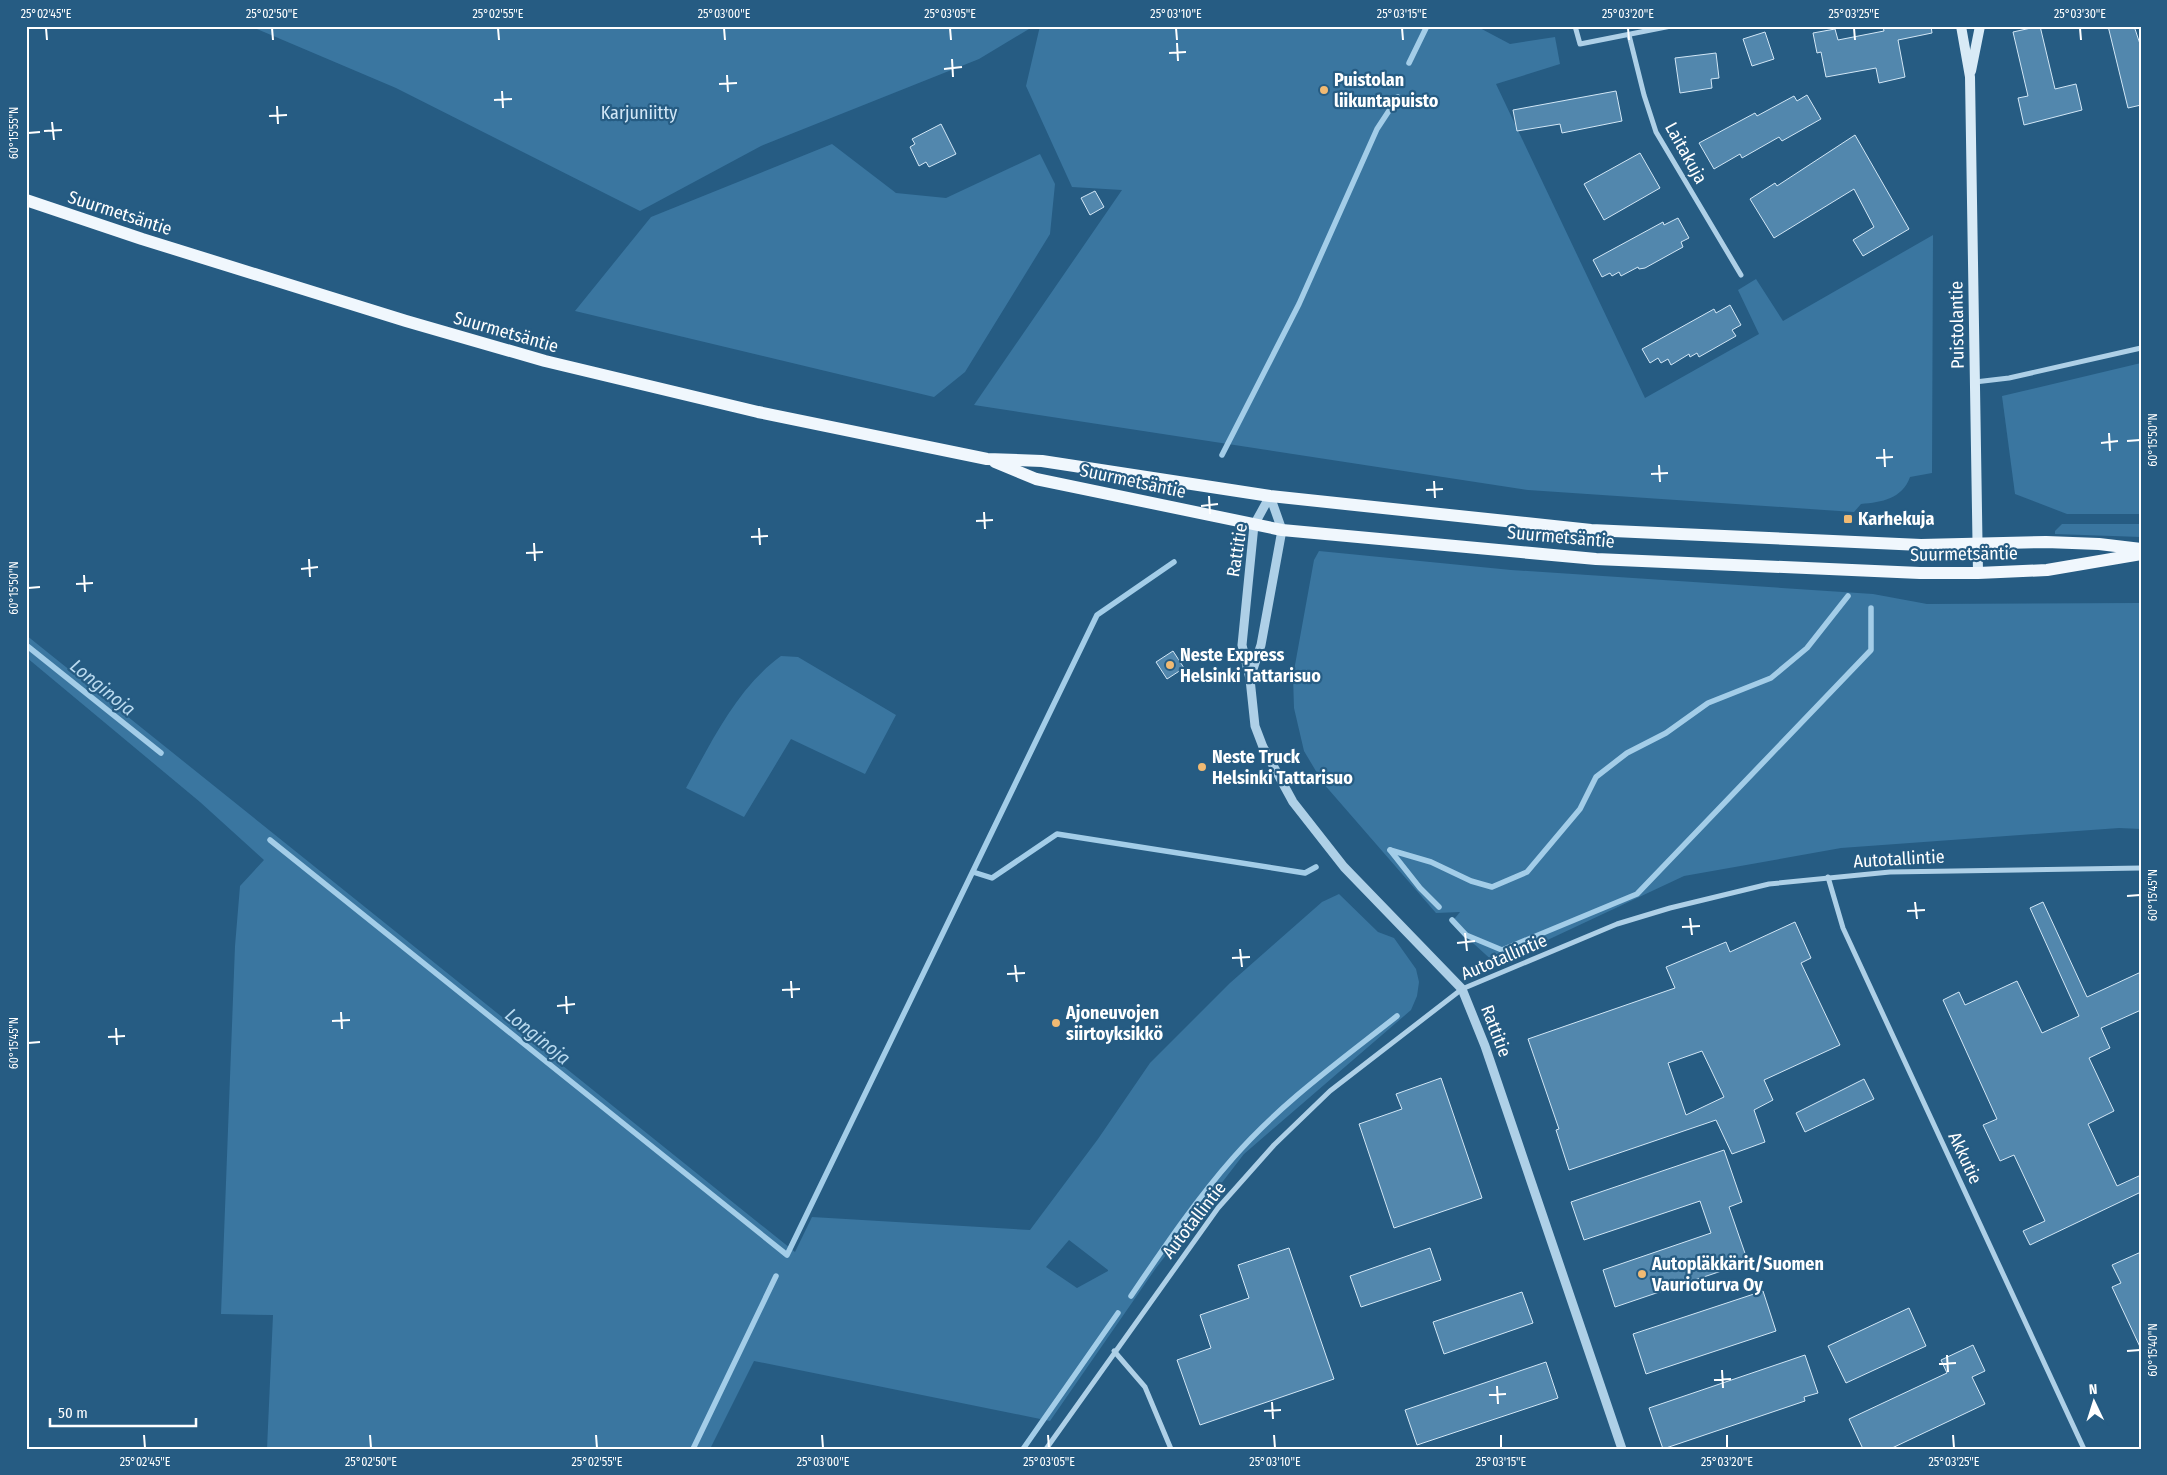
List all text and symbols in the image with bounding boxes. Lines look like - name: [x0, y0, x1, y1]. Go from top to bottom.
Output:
- text: 25°02'45"E: [21, 7, 72, 21]
- text: 25°02'50"E: [246, 7, 298, 21]
- text: 25°02'55"E: [473, 7, 524, 21]
- text: 25°03'00"E: [698, 7, 751, 21]
- text: 25°03'05"E: [924, 7, 976, 21]
- text: 25°03'10"E: [1150, 7, 1202, 21]
- text: 25°03'15"E: [1377, 7, 1427, 21]
- text: 25°03'20"E: [1602, 7, 1654, 21]
- text: 25°03'25"E: [1829, 7, 1880, 21]
- text: 25°03'30"E: [2054, 7, 2106, 21]
- place label: Puistolan liikuntapuisto: [1334, 69, 1439, 112]
- marker: Puistolan liikuntapuisto: [1318, 84, 1330, 96]
- park label: Karjuniitty: [601, 102, 677, 124]
- text: 60°15'55"N: [7, 107, 21, 159]
- street label: Laitakuja: [1660, 118, 1712, 188]
- street label: Suurmetsäntie: [65, 186, 175, 240]
- street label: Puistolantie: [1945, 281, 1969, 369]
- street label: Suurmetsäntie: [451, 307, 561, 357]
- text: 60°15'50"N: [2146, 413, 2160, 467]
- street label: Suurmetsäntie: [1078, 459, 1188, 503]
- place label: Karhekuja: [1858, 508, 1934, 530]
- marker: Karhekuja: [1842, 513, 1854, 525]
- street label: Rattitie: [1222, 521, 1252, 578]
- street label: Suurmetsäntie: [1506, 521, 1616, 553]
- street label: Suurmetsäntie: [1910, 542, 2018, 566]
- text: 60°15'50"N: [7, 561, 21, 615]
- place label: Neste Express Helsinki Tattarisuo: [1180, 644, 1321, 687]
- water label: Longinoja: [65, 654, 140, 721]
- marker: Neste Express Helsinki Tattarisuo: [1164, 659, 1176, 671]
- place label: Neste Truck Helsinki Tattarisuo: [1212, 746, 1353, 789]
- marker: Neste Truck Helsinki Tattarisuo: [1196, 761, 1208, 773]
- street label: Autotallintie: [1853, 846, 1945, 872]
- text: 60°15'45"N: [2146, 869, 2160, 921]
- street label: Autotallintie: [1458, 929, 1550, 985]
- place label: Ajoneuvojen siirtoyksikkö: [1065, 1002, 1164, 1045]
- street label: Rattitie: [1476, 1002, 1516, 1060]
- water label: Longinoja: [500, 1003, 575, 1070]
- text: 60°15'45"N: [7, 1017, 21, 1069]
- marker: Ajoneuvojen siirtoyksikkö: [1050, 1017, 1062, 1029]
- street label: Akkutie: [1943, 1128, 1987, 1188]
- street label: Autotallintie: [1157, 1177, 1231, 1263]
- place label: Autopläkkärit/Suomen Vaurioturva Oy: [1651, 1253, 1824, 1296]
- marker: Autopläkkärit/Suomen Vaurioturva Oy: [1636, 1268, 1648, 1280]
- text: 60°15'40"N: [2146, 1323, 2160, 1377]
- north arrow: [2070, 1378, 2120, 1428]
- text: N: [2088, 1381, 2098, 1398]
- scale bar: [50, 1395, 196, 1427]
- text: 50 m: [58, 1404, 88, 1422]
- text: 25°02'45"E: [120, 1455, 171, 1469]
- text: 25°02'50"E: [345, 1455, 397, 1469]
- text: 25°02'55"E: [572, 1455, 623, 1469]
- text: 25°03'00"E: [797, 1455, 850, 1469]
- text: 25°03'05"E: [1023, 1455, 1075, 1469]
- text: 25°03'10"E: [1249, 1455, 1301, 1469]
- text: 25°03'15"E: [1476, 1455, 1526, 1469]
- text: 25°03'20"E: [1701, 1455, 1753, 1469]
- text: 25°03'25"E: [1929, 1455, 1980, 1469]

